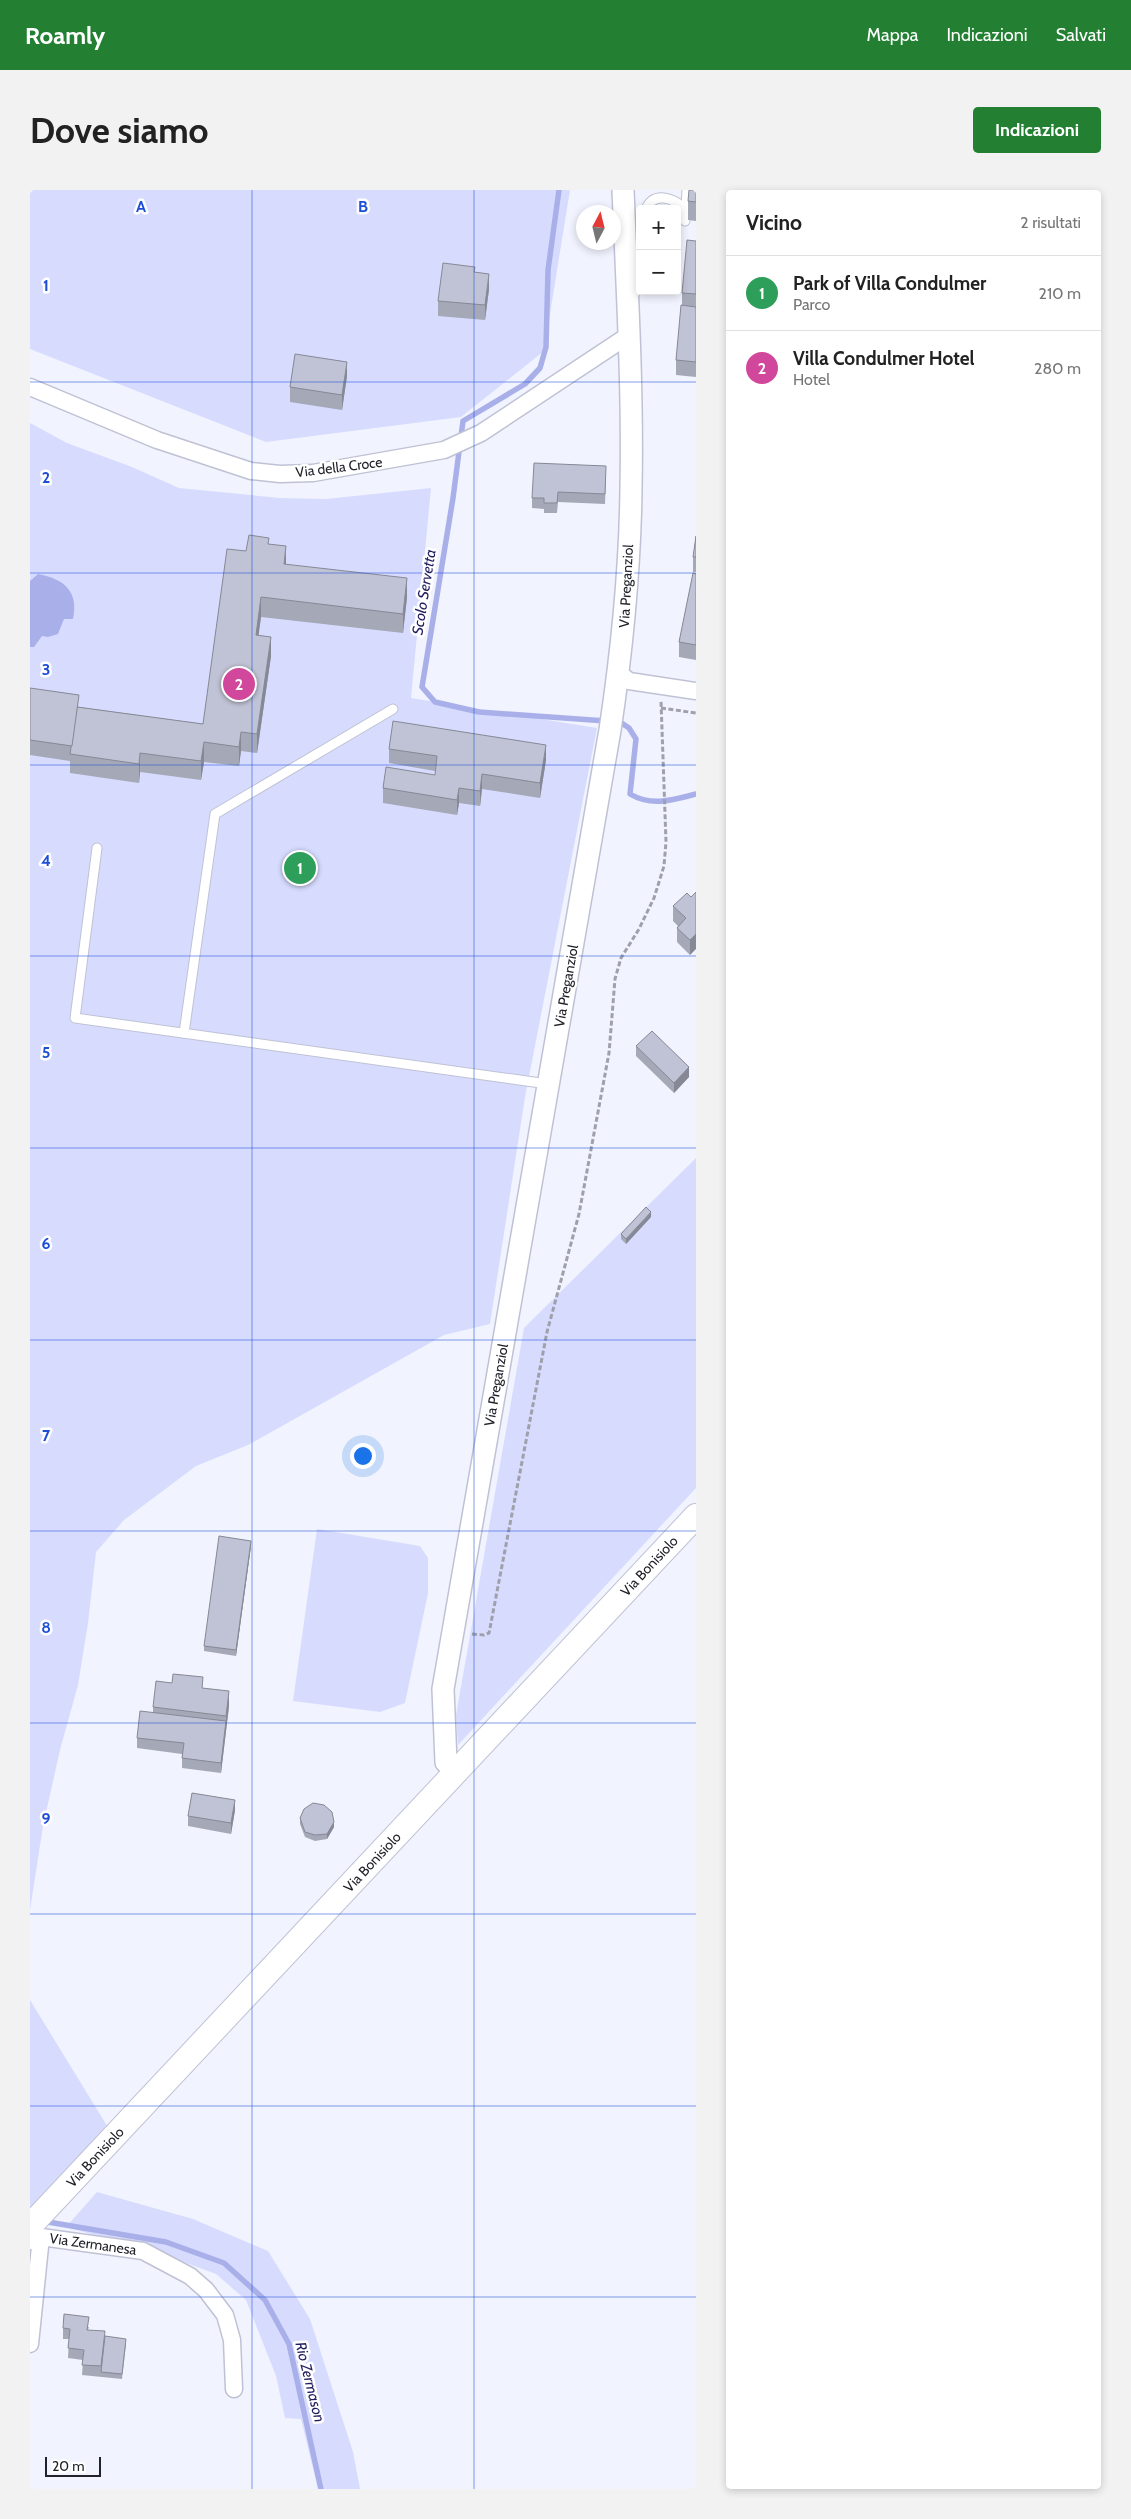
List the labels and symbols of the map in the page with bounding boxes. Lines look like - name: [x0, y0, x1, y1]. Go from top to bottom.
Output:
- text: A: [136, 197, 146, 216]
- text: B: [358, 197, 368, 216]
- north arrow: [576, 205, 621, 250]
- text: 1: [43, 276, 49, 295]
- street label: Via della Croce: [295, 453, 383, 481]
- text: 2: [42, 468, 50, 487]
- street label: Via Preganziol: [615, 543, 637, 628]
- water label: Scolo Servetta: [408, 548, 440, 636]
- text: 3: [42, 660, 50, 679]
- pin: 2: [223, 665, 255, 703]
- pin: 1: [284, 849, 316, 887]
- text: 4: [41, 851, 51, 870]
- street label: Via Preganziol: [550, 943, 582, 1029]
- text: 5: [42, 1043, 50, 1062]
- text: 6: [42, 1234, 51, 1253]
- street label: Via Preganziol: [480, 1342, 512, 1428]
- text: 7: [42, 1426, 51, 1445]
- your location: [350, 1443, 376, 1469]
- street label: Via Bonisiolo: [616, 1532, 682, 1600]
- text: 8: [41, 1618, 51, 1637]
- text: 9: [42, 1809, 51, 1828]
- street label: Via Bonisiolo: [339, 1828, 405, 1896]
- street label: Via Bonisiolo: [62, 2123, 128, 2191]
- street label: Via Zermanesa: [48, 2229, 138, 2259]
- water label: Rio Zermason: [291, 2340, 329, 2424]
- scale bar: [45, 2454, 101, 2477]

